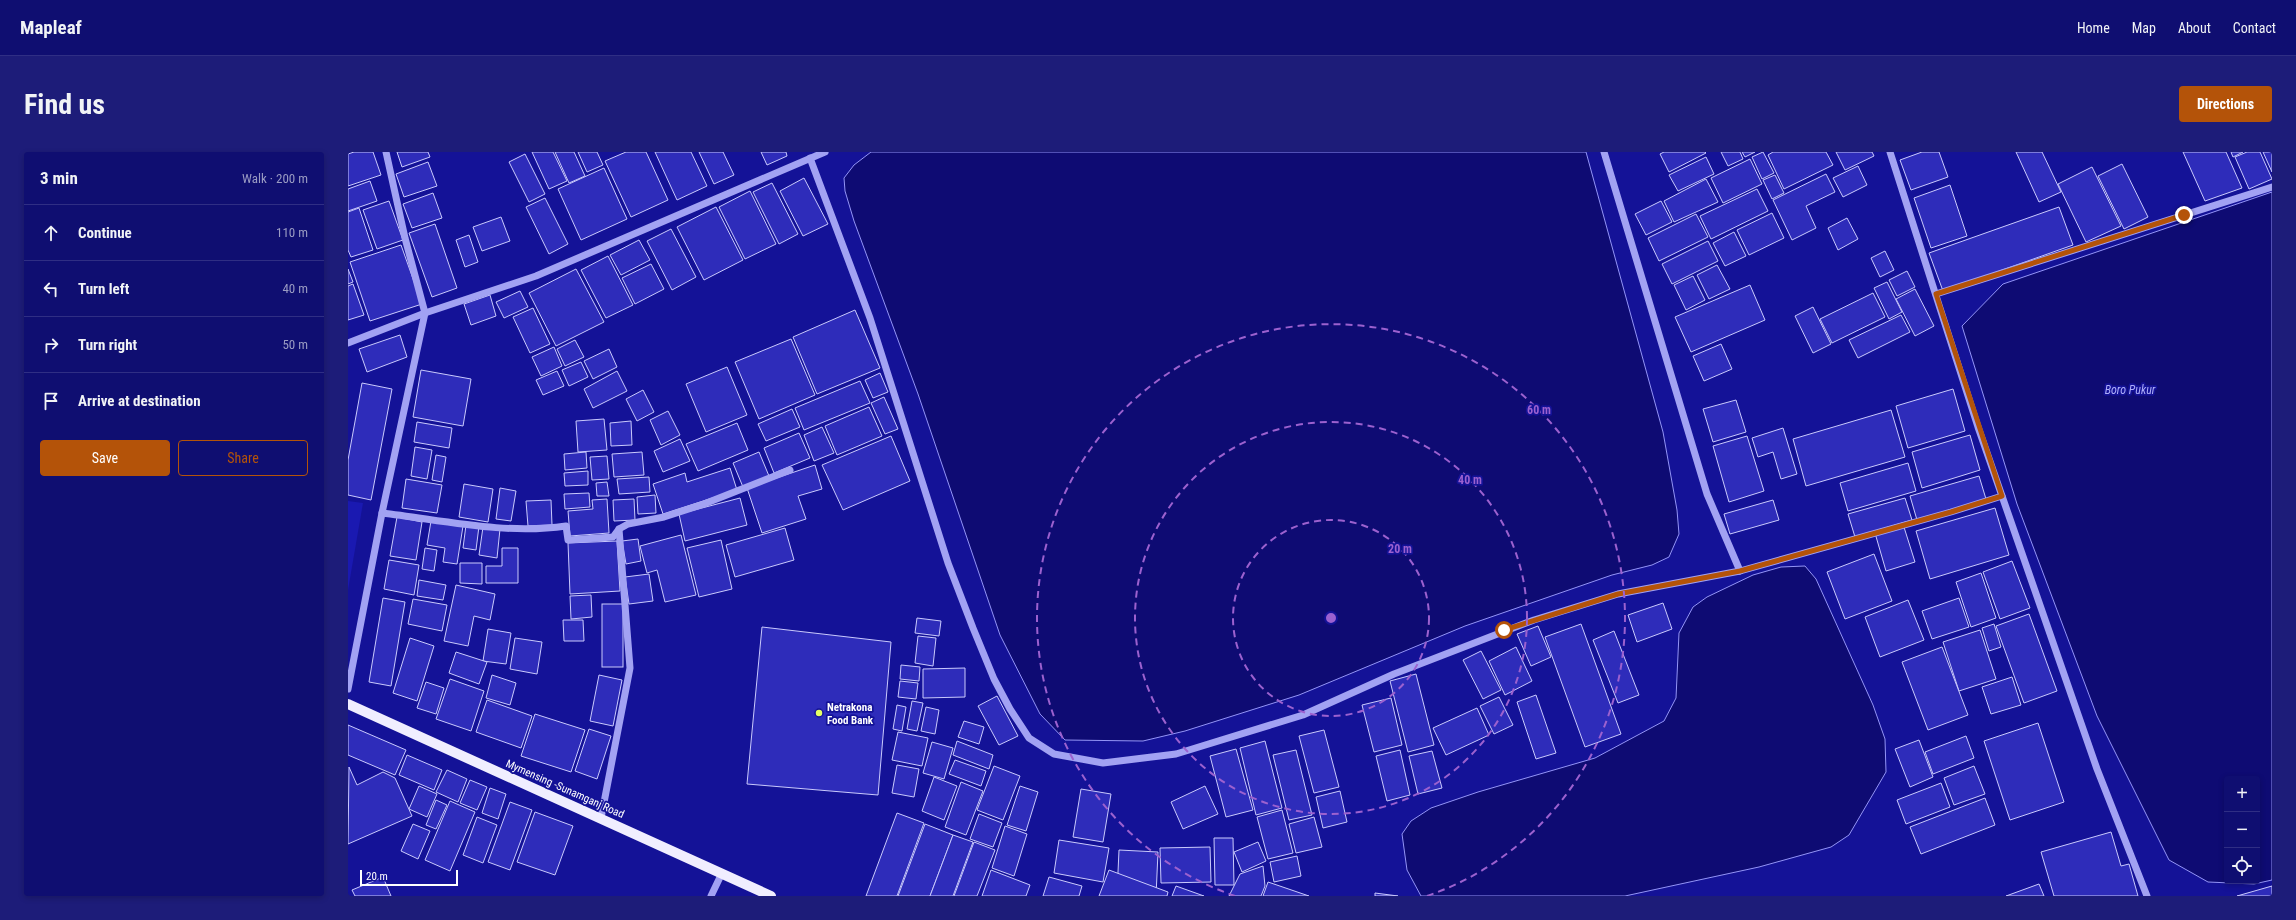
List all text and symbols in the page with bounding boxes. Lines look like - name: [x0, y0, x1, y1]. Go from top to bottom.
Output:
- text: Mapleaf: [20, 16, 82, 39]
- text: Home: [2077, 20, 2110, 36]
- text: Map: [2132, 20, 2156, 36]
- text: About: [2178, 20, 2211, 36]
- text: Contact: [2233, 20, 2276, 36]
- button: Directions: [2179, 86, 2272, 122]
- text: Find us: [24, 88, 105, 121]
- text: 3 min: [40, 168, 78, 188]
- text: Walk · 200 m: [242, 171, 308, 186]
- route end: [2175, 206, 2193, 224]
- icon: ahead: [40, 222, 62, 244]
- text: Continue: [78, 224, 132, 242]
- text: 110 m: [276, 225, 308, 240]
- icon: left: [40, 278, 62, 300]
- text: Turn left: [78, 280, 129, 298]
- text: 40 m: [282, 281, 308, 296]
- icon: right: [40, 334, 62, 356]
- text: Turn right: [78, 336, 137, 354]
- text: 50 m: [282, 337, 308, 352]
- water label: Boro Pukur: [2105, 383, 2156, 397]
- icon: arrive: [40, 390, 62, 412]
- text: Arrive at destination: [78, 392, 201, 410]
- text: 60 m: [1527, 403, 1551, 417]
- button: Save: [40, 440, 170, 476]
- button: Share: [178, 440, 308, 476]
- text: 40 m: [1458, 473, 1482, 487]
- text: 20 m: [1388, 542, 1412, 556]
- centre of rings: [1324, 611, 1338, 625]
- route start: [1495, 621, 1513, 639]
- place label: Netrakona Food Bank: [827, 701, 874, 727]
- marker: Netrakona Food Bank: [814, 708, 824, 718]
- street label: Mymensing -Sunamganj Road: [504, 757, 626, 821]
- map controls: [2224, 776, 2260, 884]
- button: +: [2224, 776, 2260, 812]
- button: −: [2224, 812, 2260, 848]
- button: locate: [2224, 848, 2260, 884]
- scale bar: [360, 868, 458, 887]
- text: 20 m: [366, 870, 388, 883]

